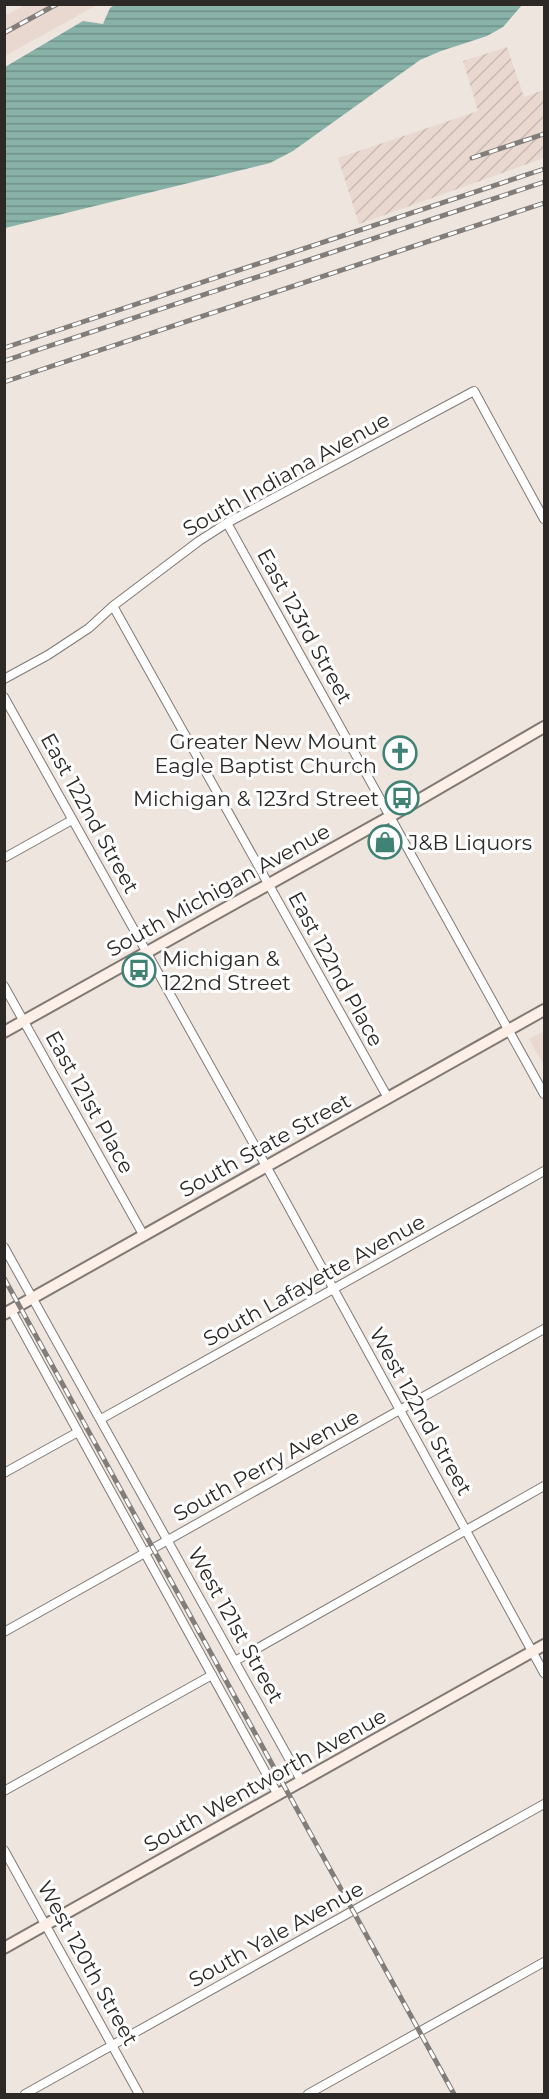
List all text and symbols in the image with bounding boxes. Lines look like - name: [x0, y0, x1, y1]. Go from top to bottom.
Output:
- street label: South Indiana Avenue: [178, 407, 394, 541]
- street label: East 123rd Street: [252, 544, 358, 708]
- street label: East 122nd Street: [36, 728, 144, 898]
- place label: Greater New Mount Eagle Baptist Church: [154, 729, 377, 778]
- church icon: Greater New Mount Eagle Baptist Church: [382, 735, 418, 771]
- bus stop icon: Michigan & 123rd Street: [384, 780, 420, 816]
- place label: Michigan & 123rd Street: [133, 786, 379, 811]
- street label: South Michigan Avenue: [102, 818, 334, 962]
- shop icon: J&B Liquors: [367, 824, 403, 860]
- place label: J&B Liquors: [407, 830, 532, 855]
- street label: East 122nd Place: [283, 887, 389, 1051]
- place label: Michigan & 122nd Street: [162, 946, 291, 995]
- bus stop icon: Michigan & 122nd Street: [121, 952, 157, 988]
- street label: East 121st Place: [40, 1026, 140, 1178]
- street label: South State Street: [175, 1088, 355, 1202]
- street label: South Lafayette Avenue: [199, 1209, 429, 1351]
- street label: West 122nd Street: [364, 1323, 478, 1499]
- street label: South Perry Avenue: [169, 1404, 363, 1526]
- street label: West 121st Street: [183, 1543, 289, 1707]
- street label: South Wentworth Avenue: [139, 1703, 391, 1857]
- street label: West 120th Street: [32, 1876, 144, 2050]
- street label: South Yale Avenue: [184, 1876, 368, 1992]

